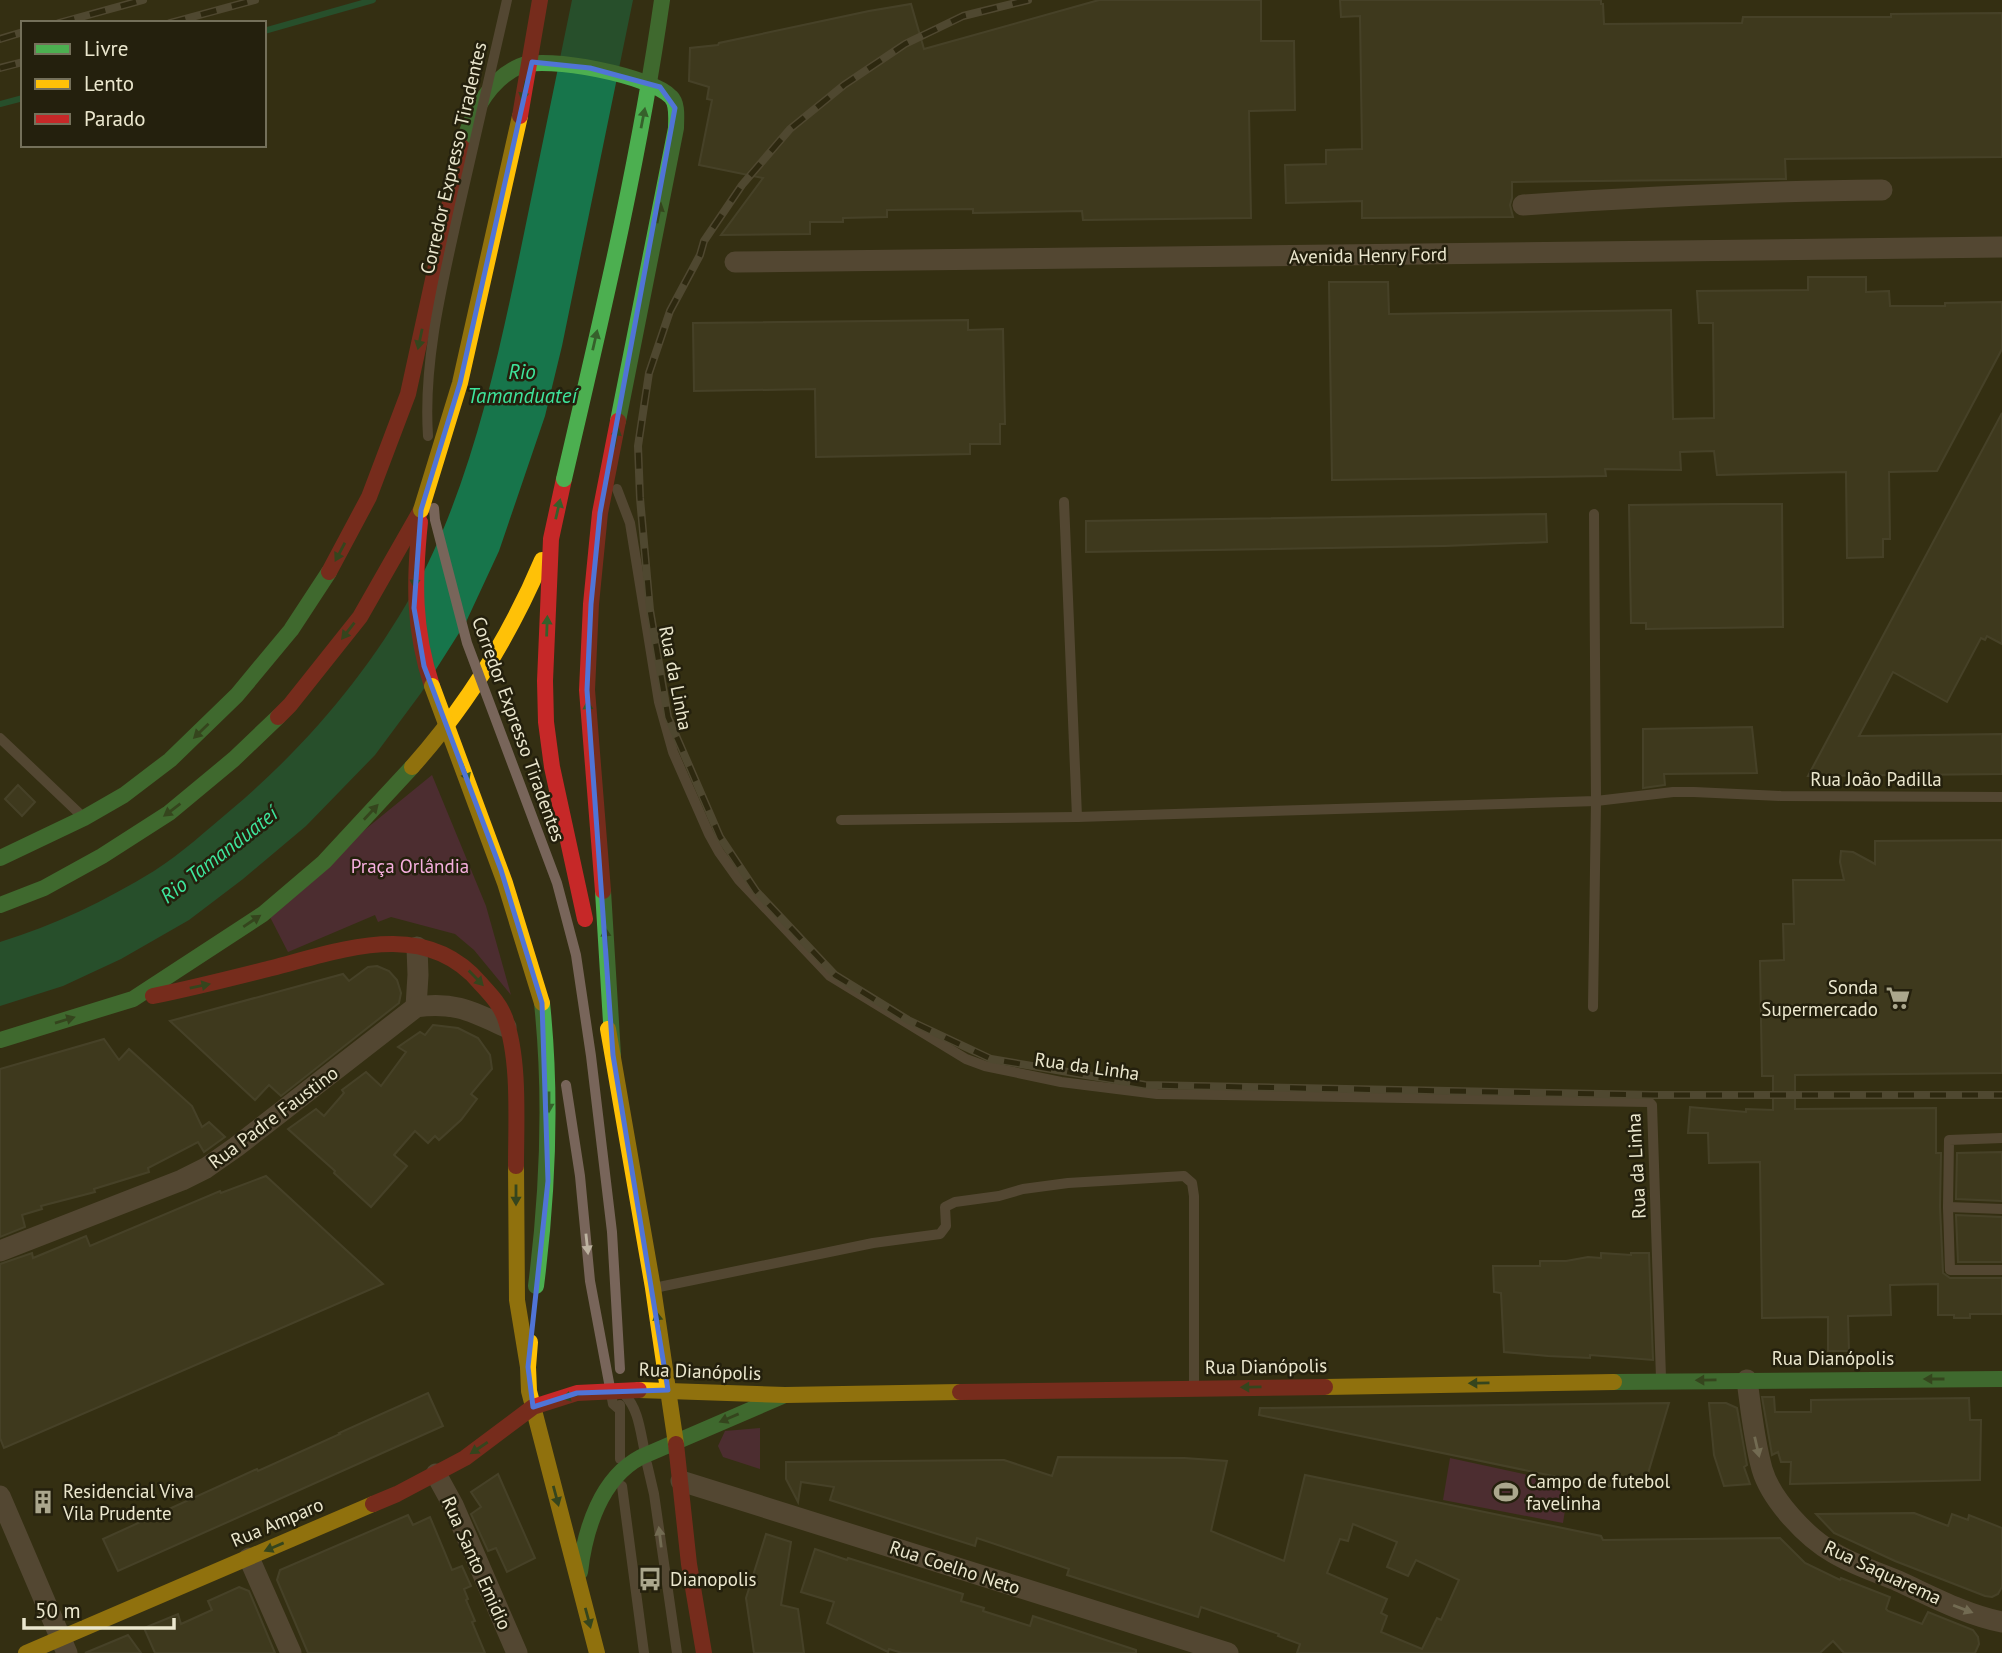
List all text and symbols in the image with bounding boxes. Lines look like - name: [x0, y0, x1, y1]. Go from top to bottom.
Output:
- legend: [21, 21, 266, 147]
- text: Livre: [84, 35, 128, 62]
- street label: Corredor Expresso Tiradentes: [415, 40, 491, 276]
- text: Lento: [84, 70, 134, 97]
- one-way arrow: [518, 80, 529, 102]
- text: Parado: [84, 105, 146, 132]
- one-way arrow: [638, 107, 649, 129]
- one-way arrow: [654, 202, 665, 224]
- street label: Avenida Henry Ford: [1289, 242, 1447, 268]
- one-way arrow: [414, 329, 425, 351]
- one-way arrow: [590, 329, 601, 351]
- water label: Rio Tamanduateí: [467, 358, 579, 409]
- one-way arrow: [610, 426, 621, 448]
- one-way arrow: [552, 498, 563, 520]
- one-way arrow: [334, 542, 346, 561]
- one-way arrow: [409, 567, 421, 589]
- street label: Corredor Expresso Tiradentes: [467, 613, 571, 845]
- one-way arrow: [542, 615, 553, 637]
- one-way arrow: [341, 622, 356, 640]
- street label: Rua da Linha: [654, 624, 698, 732]
- one-way arrow: [583, 700, 594, 722]
- one-way arrow: [193, 722, 210, 739]
- one-way arrow: [459, 762, 470, 783]
- street label: Rua João Padilla: [1810, 767, 1942, 791]
- water label: Rio Tamanduateí: [154, 799, 285, 909]
- one-way arrow: [163, 802, 181, 816]
- one-way arrow: [362, 804, 378, 821]
- park label: Praça Orlândia: [351, 854, 469, 878]
- one-way arrow: [243, 914, 261, 928]
- one-way arrow: [600, 926, 611, 948]
- one-way arrow: [468, 970, 484, 986]
- place label: Sonda Supermercado: [1761, 975, 1878, 1021]
- one-way arrow: [189, 981, 211, 992]
- supermarket icon: Sonda Supermercado: [1884, 984, 1912, 1012]
- one-way arrow: [55, 1014, 76, 1025]
- street label: Rua da Linha: [1033, 1047, 1141, 1085]
- street label: Rua Padre Faustino: [203, 1060, 343, 1174]
- one-way arrow: [543, 1091, 555, 1113]
- street label: Rua da Linha: [1621, 1113, 1651, 1219]
- one-way arrow: [510, 1184, 522, 1206]
- one-way arrow: [581, 1233, 592, 1255]
- one-way arrow: [652, 1311, 663, 1333]
- street label: Rua Dianópolis: [1772, 1346, 1894, 1370]
- street label: Rua Dianópolis: [1205, 1353, 1327, 1379]
- street label: Rua Dianópolis: [638, 1357, 762, 1385]
- one-way arrow: [1923, 1373, 1945, 1385]
- one-way arrow: [1695, 1374, 1717, 1386]
- one-way arrow: [1468, 1378, 1490, 1389]
- one-way arrow: [1240, 1381, 1262, 1393]
- one-way arrow: [560, 1391, 582, 1402]
- one-way arrow: [719, 1413, 740, 1424]
- one-way arrow: [1752, 1436, 1763, 1458]
- one-way arrow: [470, 1441, 488, 1455]
- place label: Campo de futebol favelinha: [1526, 1469, 1670, 1515]
- sports icon: Campo de futebol favelinha: [1492, 1478, 1520, 1506]
- place label: Residencial Viva Vila Prudente: [62, 1479, 194, 1525]
- one-way arrow: [551, 1485, 562, 1507]
- building icon: Residencial Viva Vila Prudente: [29, 1488, 57, 1516]
- street label: Rua Amparo: [227, 1492, 327, 1552]
- street label: Rua Santo Emidio: [437, 1493, 517, 1633]
- one-way arrow: [654, 1526, 665, 1548]
- street label: Rua Saquarema: [1821, 1534, 1945, 1610]
- street label: Rua Coelho Neto: [887, 1535, 1023, 1599]
- one-way arrow: [264, 1541, 284, 1553]
- bus stop icon: Dianopolis: [636, 1565, 664, 1593]
- place label: Dianopolis: [670, 1567, 757, 1591]
- scale bar: [24, 1586, 175, 1630]
- text: 50 m: [35, 1597, 81, 1624]
- one-way arrow: [1953, 1604, 1974, 1615]
- one-way arrow: [583, 1607, 594, 1629]

